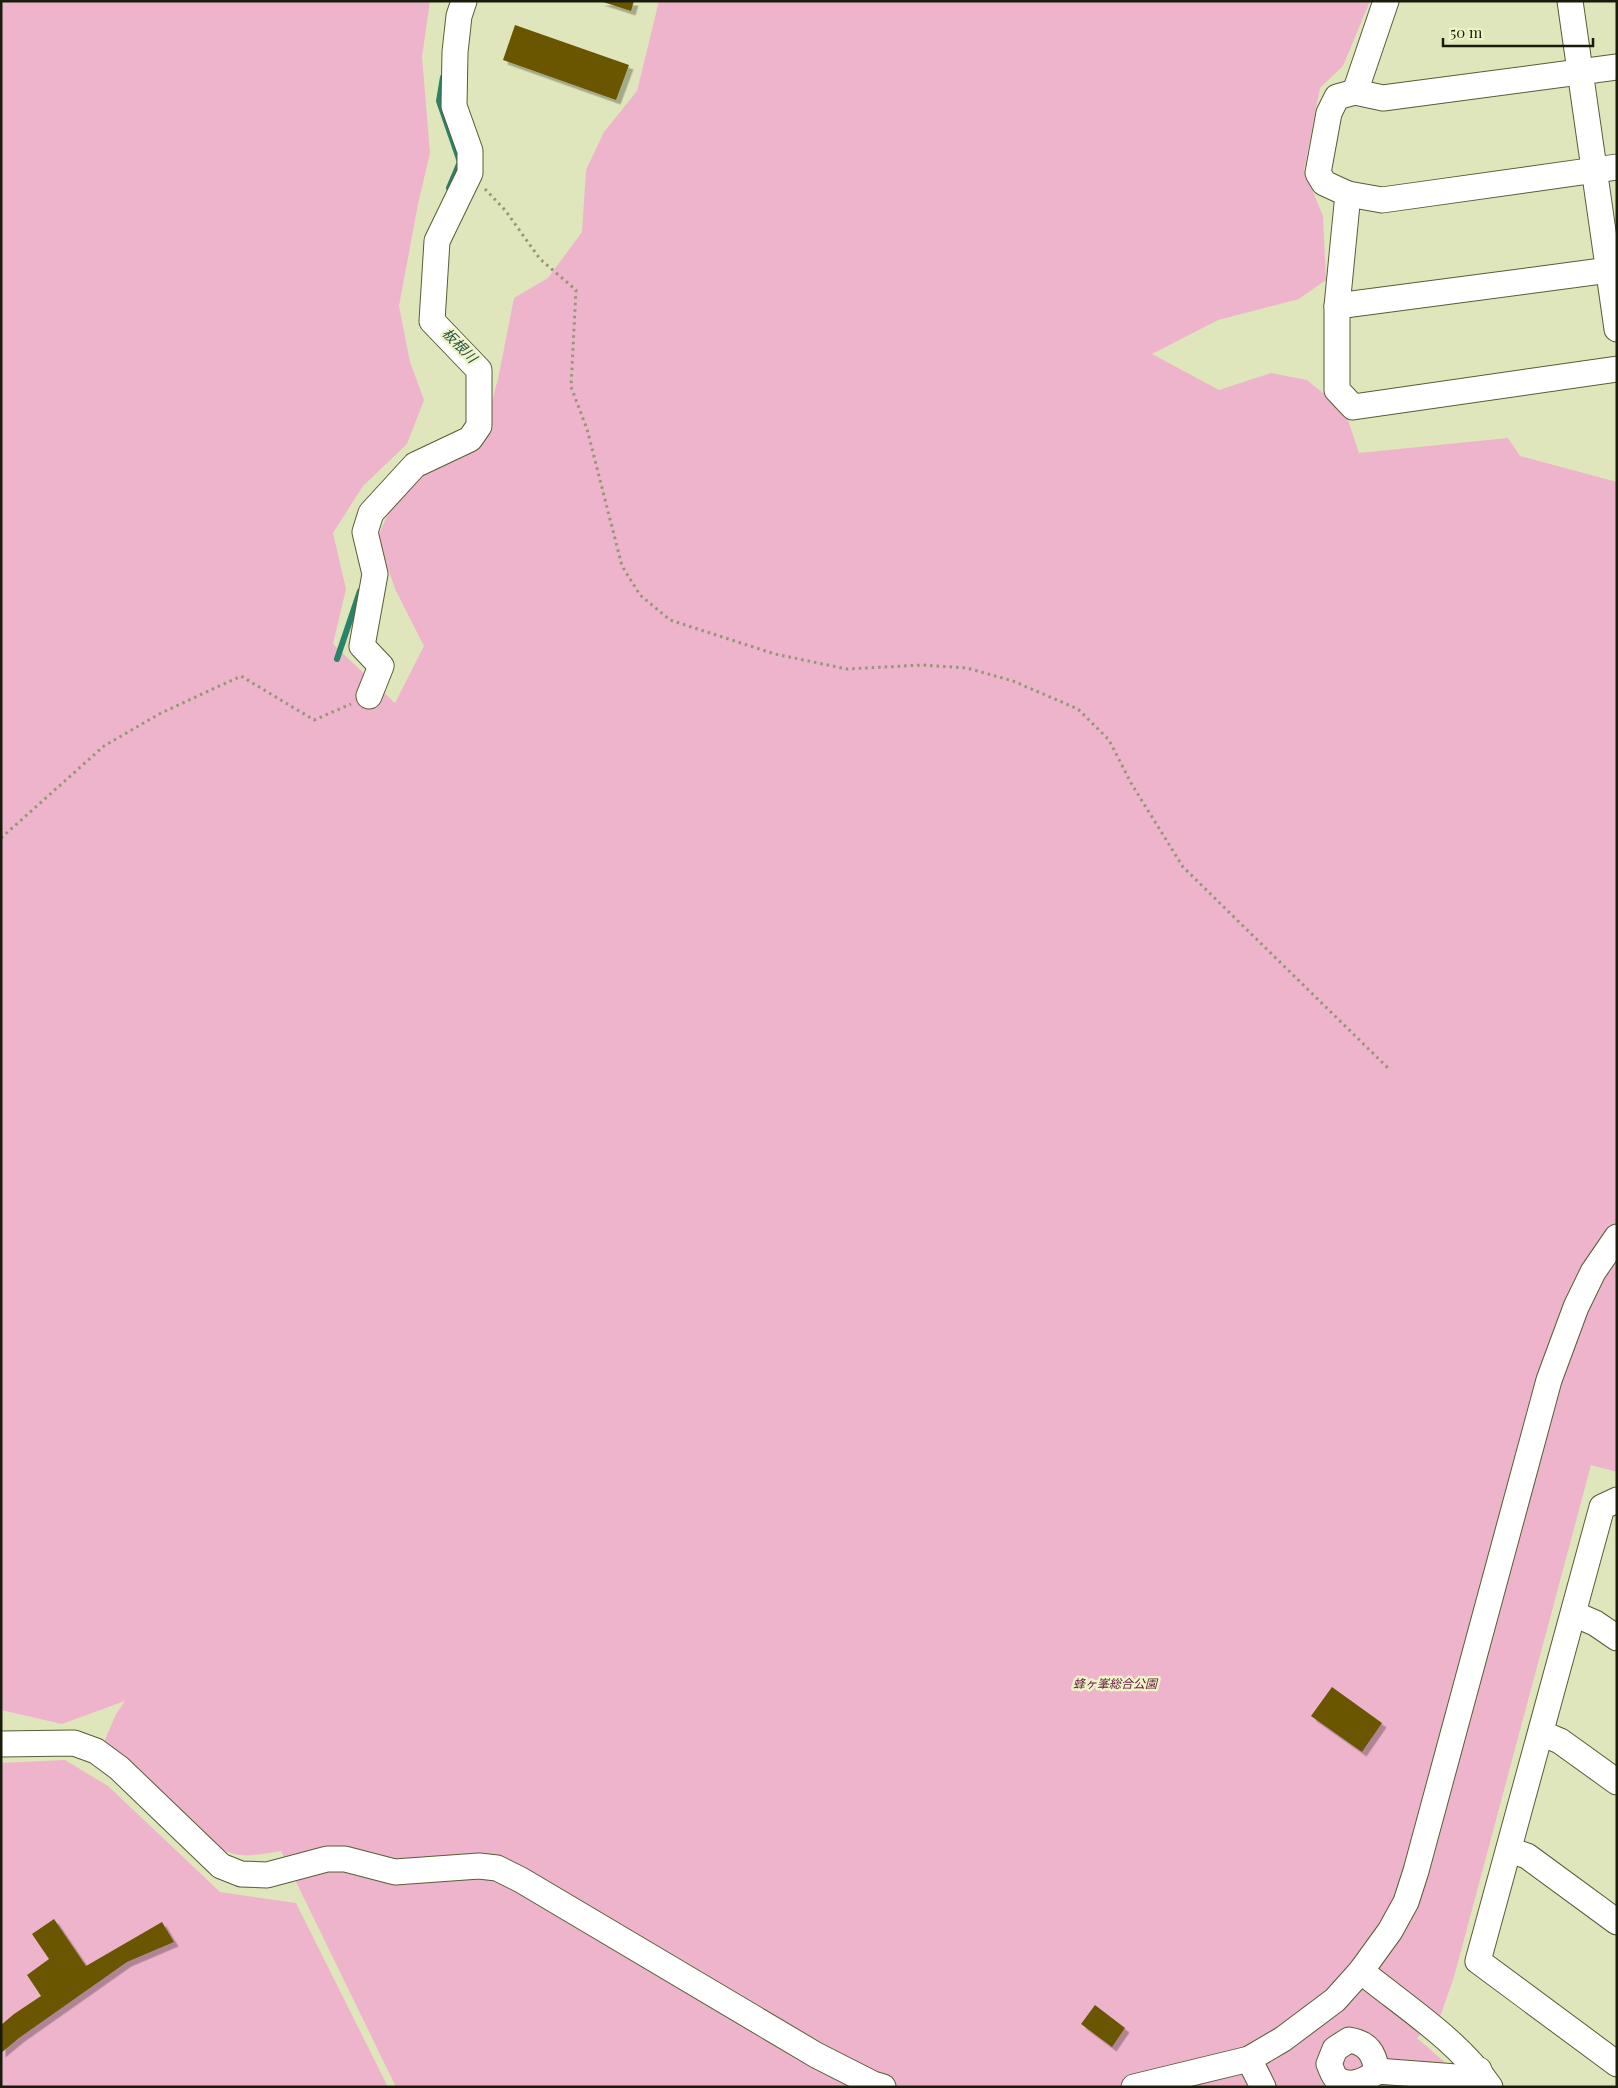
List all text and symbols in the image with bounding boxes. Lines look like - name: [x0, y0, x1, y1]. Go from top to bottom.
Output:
- scale bar: [1443, 15, 1593, 47]
- text: 50 m: [1450, 22, 1483, 42]
- water label: 板根川: [438, 323, 483, 368]
- park label: 蜂ヶ峯総合公園: [1073, 1675, 1159, 1691]

